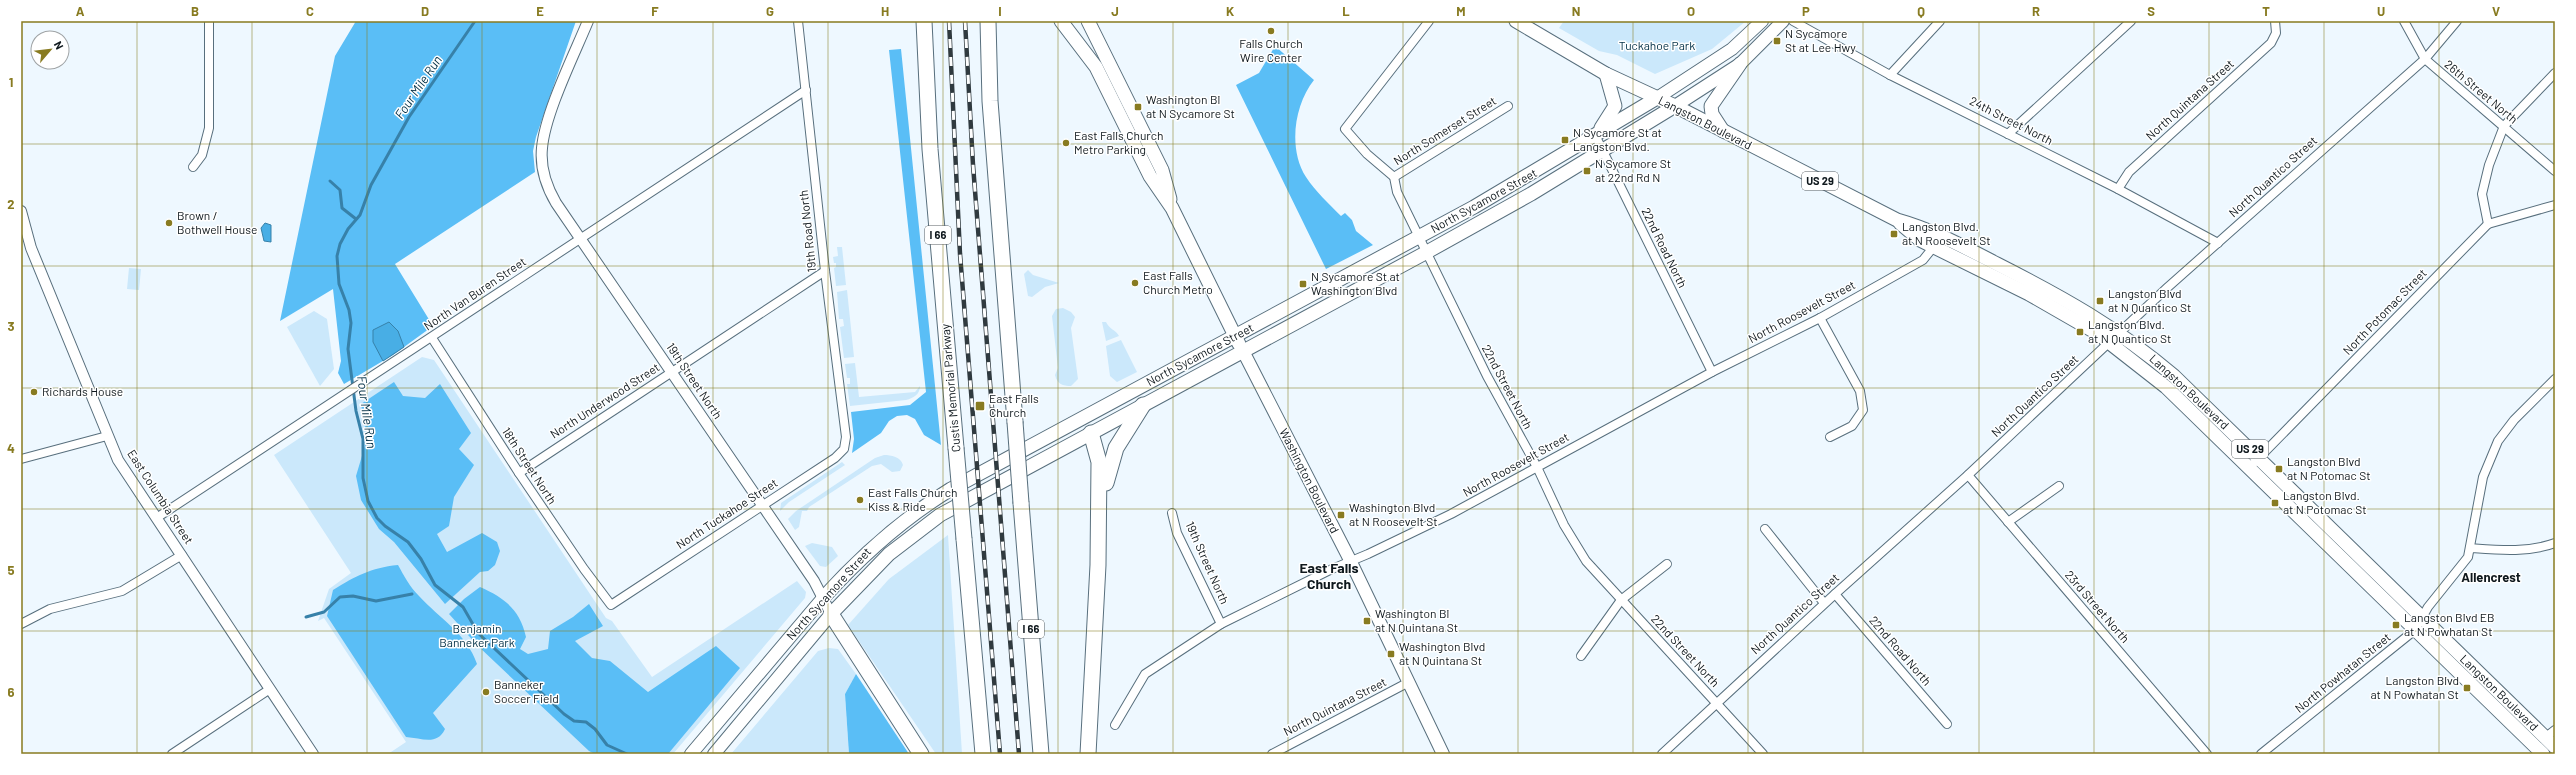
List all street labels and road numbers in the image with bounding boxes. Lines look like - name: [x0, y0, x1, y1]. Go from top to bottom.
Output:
- street label: North Quintana Street: [2142, 56, 2236, 142]
- street label: 26th Street North: [2442, 57, 2521, 126]
- street label: Langston Boulevard: [1656, 92, 1755, 152]
- street label: North Somerset Street: [1391, 93, 1498, 167]
- street label: 24th Street North: [1968, 93, 2055, 147]
- street label: North Quantico Street: [2225, 133, 2319, 219]
- street label: North Sycamore Street: [1428, 165, 1539, 235]
- road number: US 29: [1802, 172, 1838, 190]
- street label: 19th Road North: [796, 189, 818, 273]
- street label: 22nd Road North: [1640, 205, 1690, 290]
- road number: I 66: [925, 226, 951, 244]
- street label: North Van Buren Street: [421, 254, 528, 333]
- street label: North Potomac Street: [2340, 265, 2429, 357]
- street label: North Roosevelt Street: [1746, 277, 1857, 345]
- street label: North Sycamore Street: [1144, 320, 1256, 388]
- street label: Custis Memorial Parkway: [937, 323, 963, 453]
- street label: 19th Street North: [664, 340, 725, 421]
- street label: 22nd Street North: [1480, 342, 1536, 431]
- street label: North Quantico Street: [1988, 351, 2081, 439]
- street label: Langston Boulevard: [2147, 351, 2232, 432]
- street label: North Underwood Street: [547, 360, 662, 441]
- street label: 18th Street North: [500, 424, 560, 507]
- street label: Washington Boulevard: [1277, 426, 1342, 535]
- street label: North Roosevelt Street: [1460, 429, 1571, 499]
- road number: US 29: [2232, 440, 2268, 458]
- street label: East Columbia Street: [125, 447, 197, 546]
- street label: North Tuckahoe Street: [673, 475, 780, 551]
- street label: 19th Street North: [1183, 519, 1232, 606]
- street label: North Sycamore Street: [783, 544, 873, 642]
- street label: 23rd Street North: [2063, 567, 2133, 645]
- street label: North Quantico Street: [1747, 570, 1841, 656]
- street label: 22nd Street North: [1649, 611, 1723, 689]
- street label: 22nd Road North: [1867, 613, 1935, 688]
- road number: I 66: [1018, 620, 1044, 638]
- street label: North Powhatan Street: [2292, 629, 2393, 715]
- street label: Langston Boulevard: [2458, 651, 2542, 733]
- street label: North Quintana Street: [1281, 674, 1388, 738]

